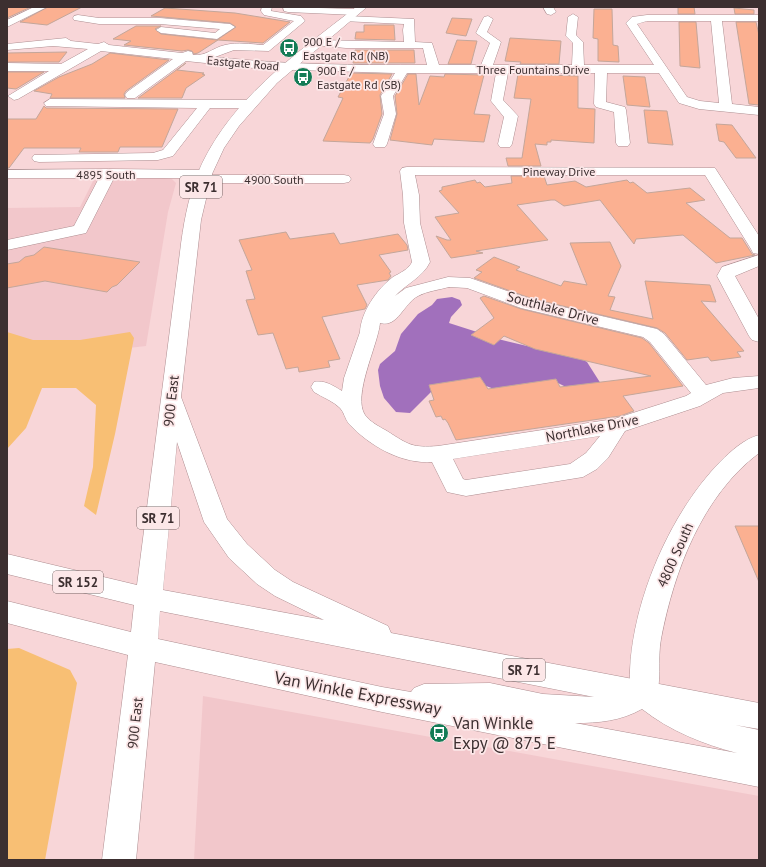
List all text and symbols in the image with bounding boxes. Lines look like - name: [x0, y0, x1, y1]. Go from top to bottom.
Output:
- place label: 900 E / Eastgate Rd (NB): [303, 34, 389, 63]
- bus stop icon: 900 E / Eastgate Rd (NB): [278, 37, 300, 59]
- street label: Eastgate Road: [206, 52, 280, 74]
- street label: Three Fountains Drive: [476, 62, 590, 77]
- place label: 900 E / Eastgate Rd (SB): [317, 63, 401, 92]
- bus stop icon: 900 E / Eastgate Rd (SB): [292, 66, 314, 88]
- street label: Pineway Drive: [523, 164, 595, 179]
- street label: 4895 South: [76, 167, 136, 182]
- street label: 4900 South: [244, 172, 304, 187]
- road number: SR 71: [180, 176, 222, 198]
- street label: Southlake Drive: [505, 287, 601, 329]
- street label: 900 East: [159, 374, 183, 428]
- street label: Northlake Drive: [544, 410, 640, 446]
- road number: SR 71: [137, 507, 179, 529]
- street label: 4800 South: [653, 520, 697, 590]
- road number: SR 152: [53, 571, 103, 593]
- road number: SR 71: [503, 659, 545, 681]
- street label: Van Winkle Expressway: [272, 666, 443, 720]
- street label: 900 East: [123, 696, 147, 750]
- place label: Van Winkle Expy @ 875 E: [452, 712, 556, 754]
- bus stop icon: Van Winkle Expy @ 875 E: [428, 722, 450, 744]

